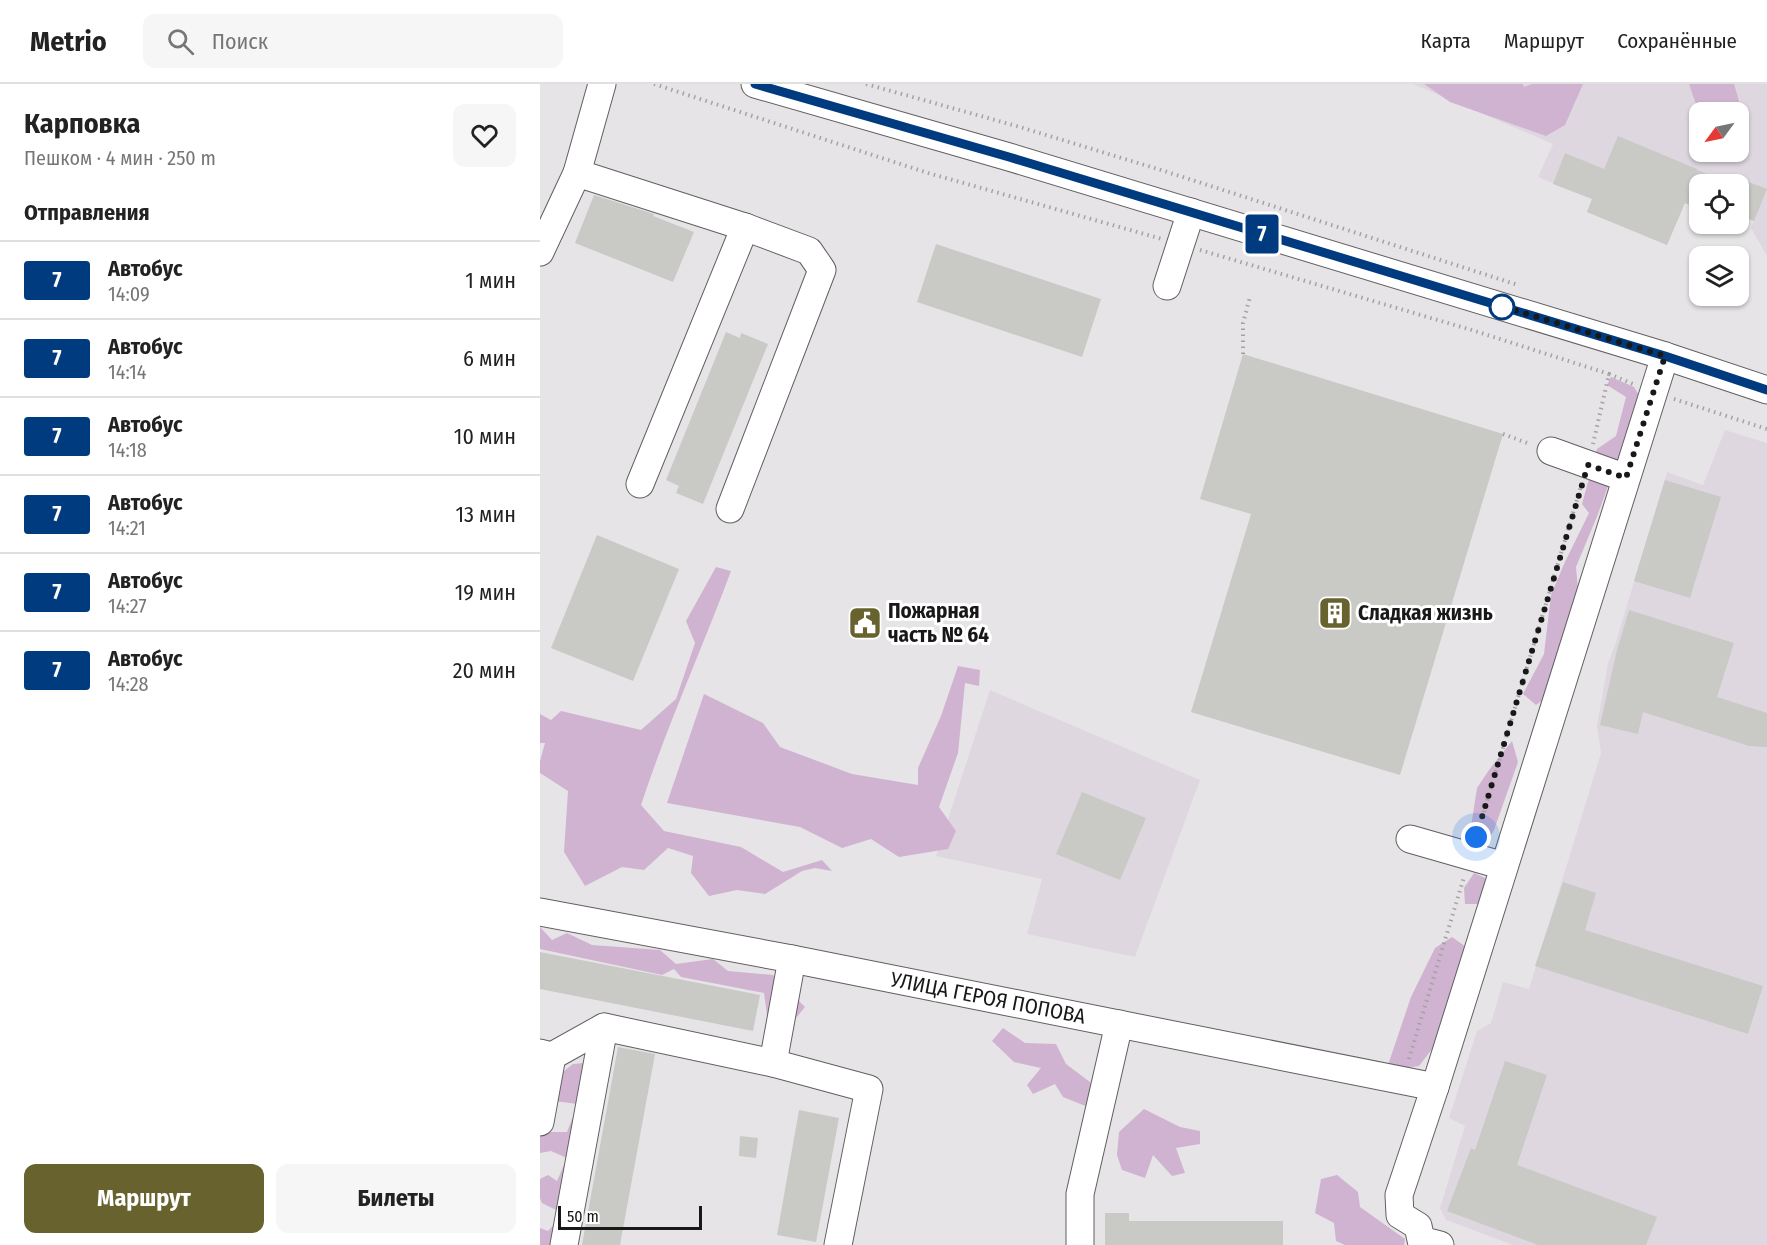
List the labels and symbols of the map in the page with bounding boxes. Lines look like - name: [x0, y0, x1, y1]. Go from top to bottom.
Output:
- north arrow: [1689, 102, 1749, 162]
- line badge: 7: [1242, 214, 1282, 254]
- unlabelled marker: [1489, 294, 1515, 320]
- building icon: Сладкая жизнь: [1317, 595, 1353, 631]
- place label: Пожарная часть № 64: [888, 598, 989, 648]
- place label: Сладкая жизнь: [1358, 600, 1493, 626]
- public building icon: Пожарная часть № 64: [847, 605, 883, 641]
- your location: [1461, 822, 1491, 852]
- street label: УЛИЦА ГЕРОЯ ПОПОВА: [887, 966, 1088, 1030]
- scale bar: [558, 1203, 702, 1230]

